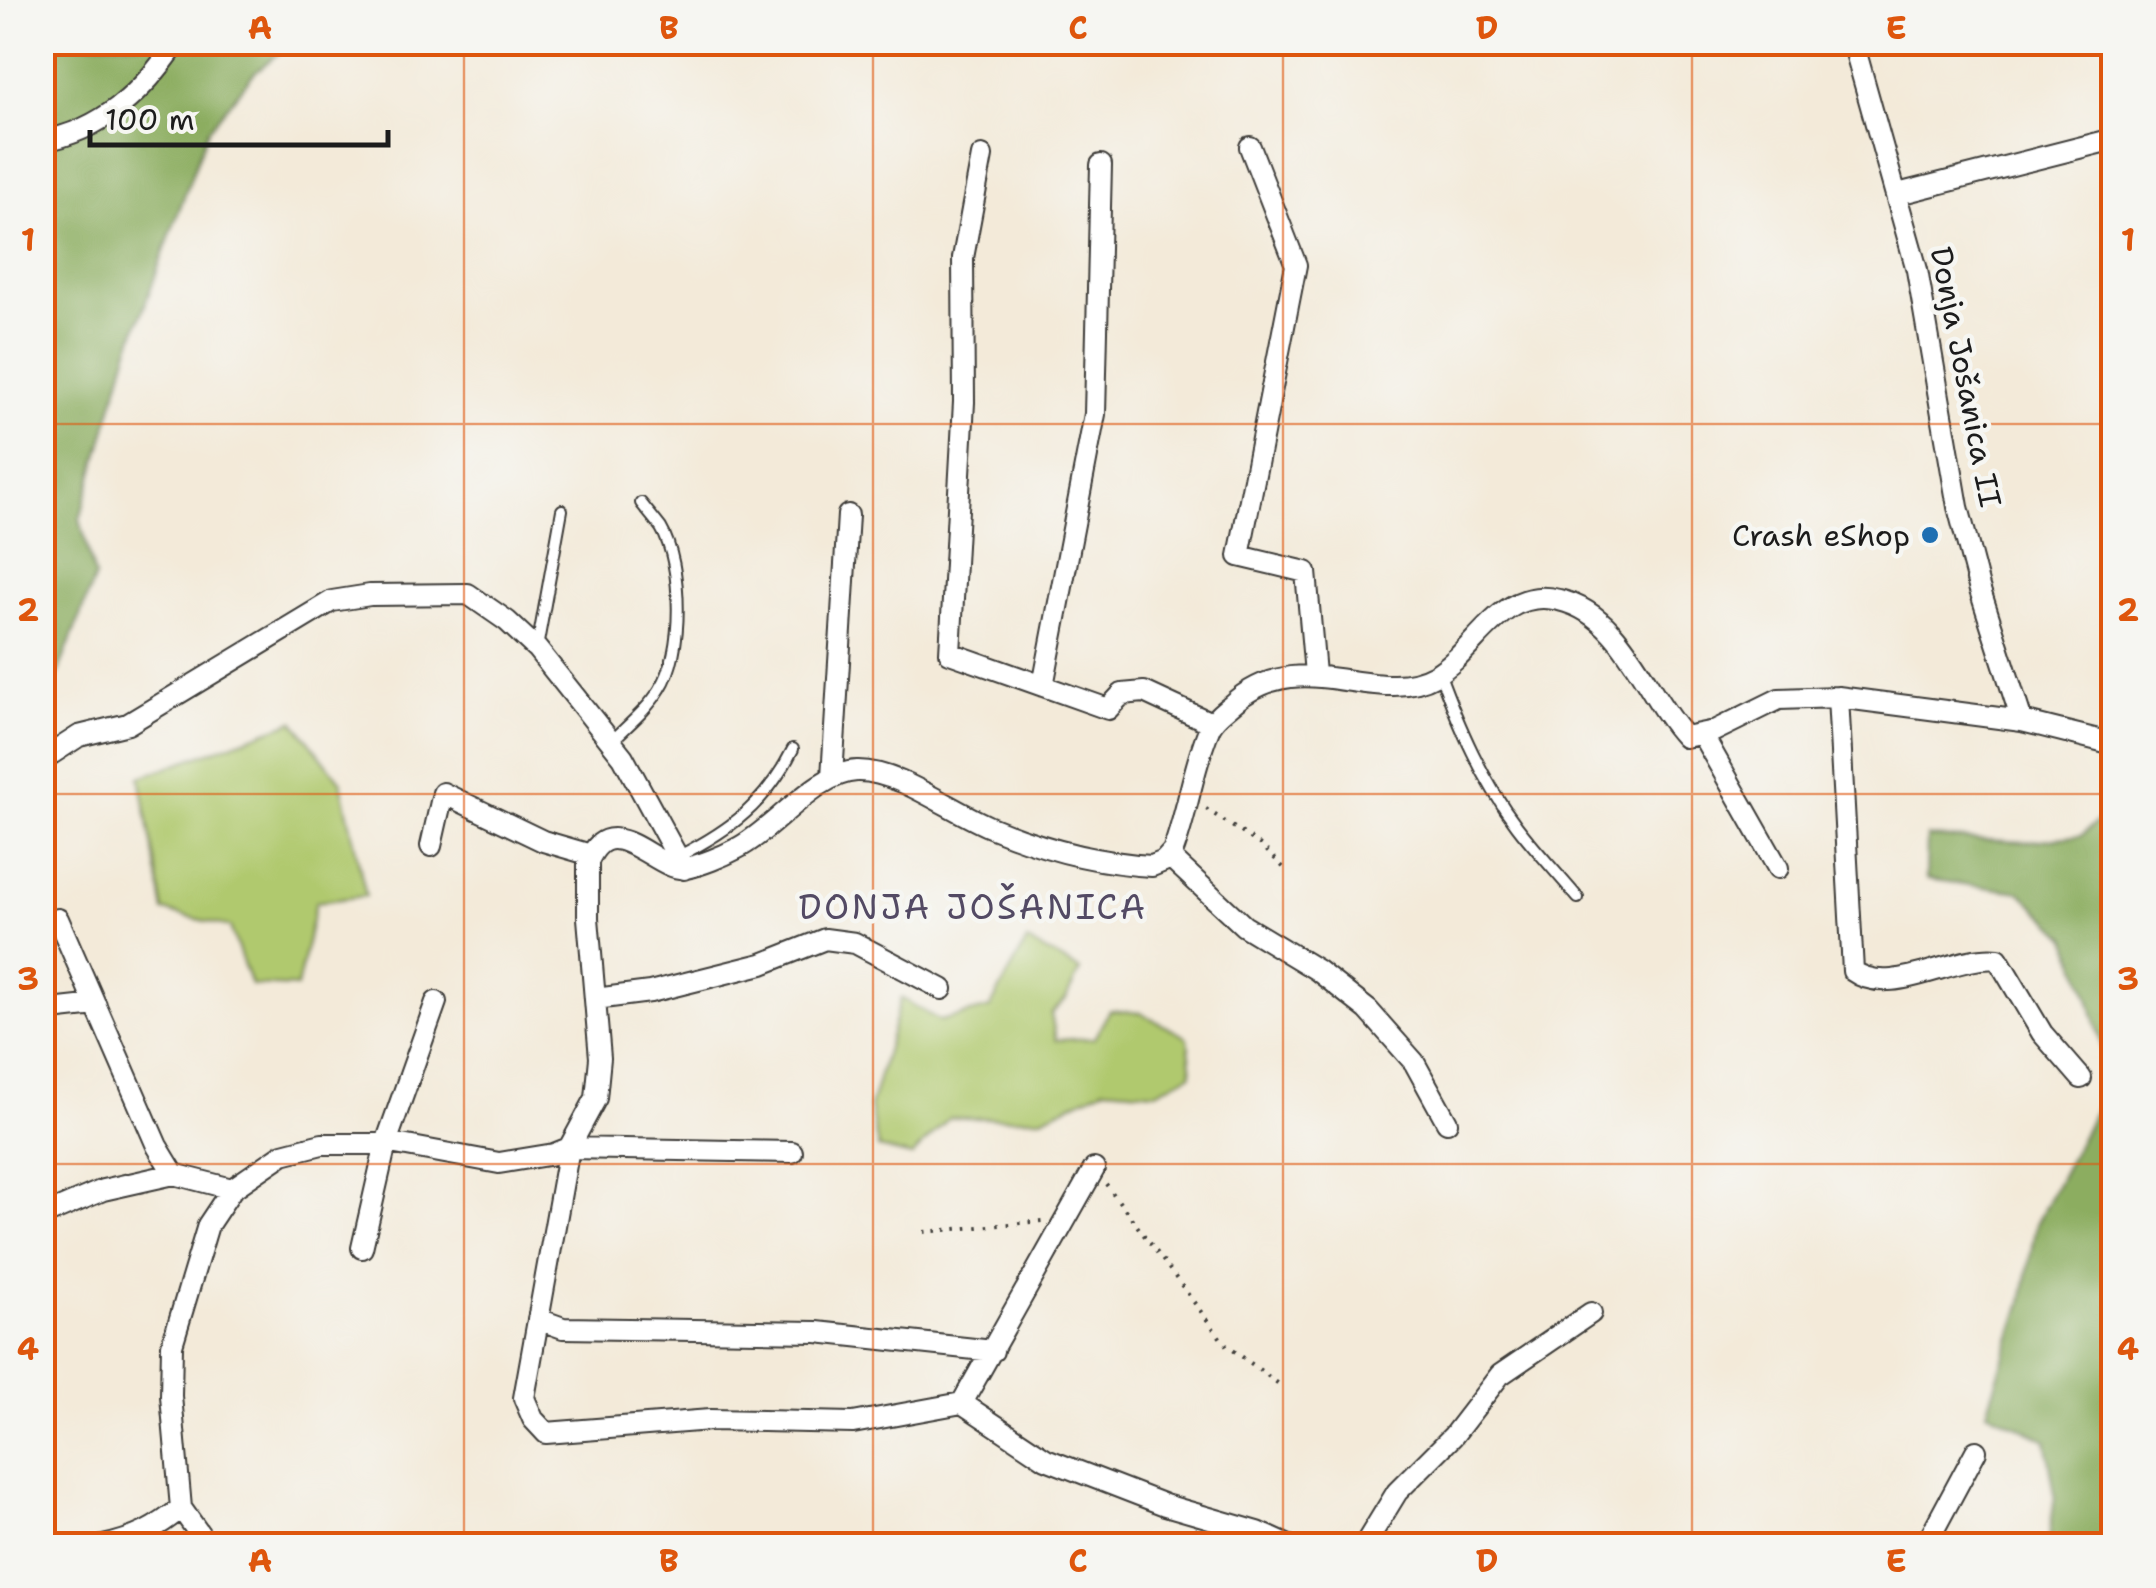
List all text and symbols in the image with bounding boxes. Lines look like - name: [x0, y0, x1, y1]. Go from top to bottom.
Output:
- text: A: [248, 6, 272, 49]
- text: B: [659, 6, 679, 49]
- text: C: [1068, 6, 1088, 49]
- text: D: [1476, 6, 1498, 49]
- text: E: [1885, 6, 1907, 49]
- scale bar: [90, 85, 388, 147]
- text: 100 m: [105, 99, 195, 140]
- text: 1: [21, 218, 35, 261]
- text: 1: [2121, 218, 2135, 261]
- street label: Donja Jošanica II: [1921, 243, 2011, 511]
- place label: Crash eShop: [1732, 515, 1910, 556]
- marker: Crash eShop: [1919, 524, 1941, 546]
- text: 2: [17, 588, 39, 631]
- text: 2: [2117, 588, 2139, 631]
- district label: DONJA JOŠANICA: [798, 883, 1148, 930]
- text: 3: [17, 957, 39, 1000]
- text: 3: [2117, 957, 2139, 1000]
- text: 4: [17, 1327, 39, 1370]
- text: 4: [2117, 1327, 2139, 1370]
- text: A: [248, 1539, 272, 1582]
- text: B: [659, 1539, 679, 1582]
- text: C: [1068, 1539, 1088, 1582]
- text: D: [1476, 1539, 1498, 1582]
- text: E: [1885, 1539, 1907, 1582]

